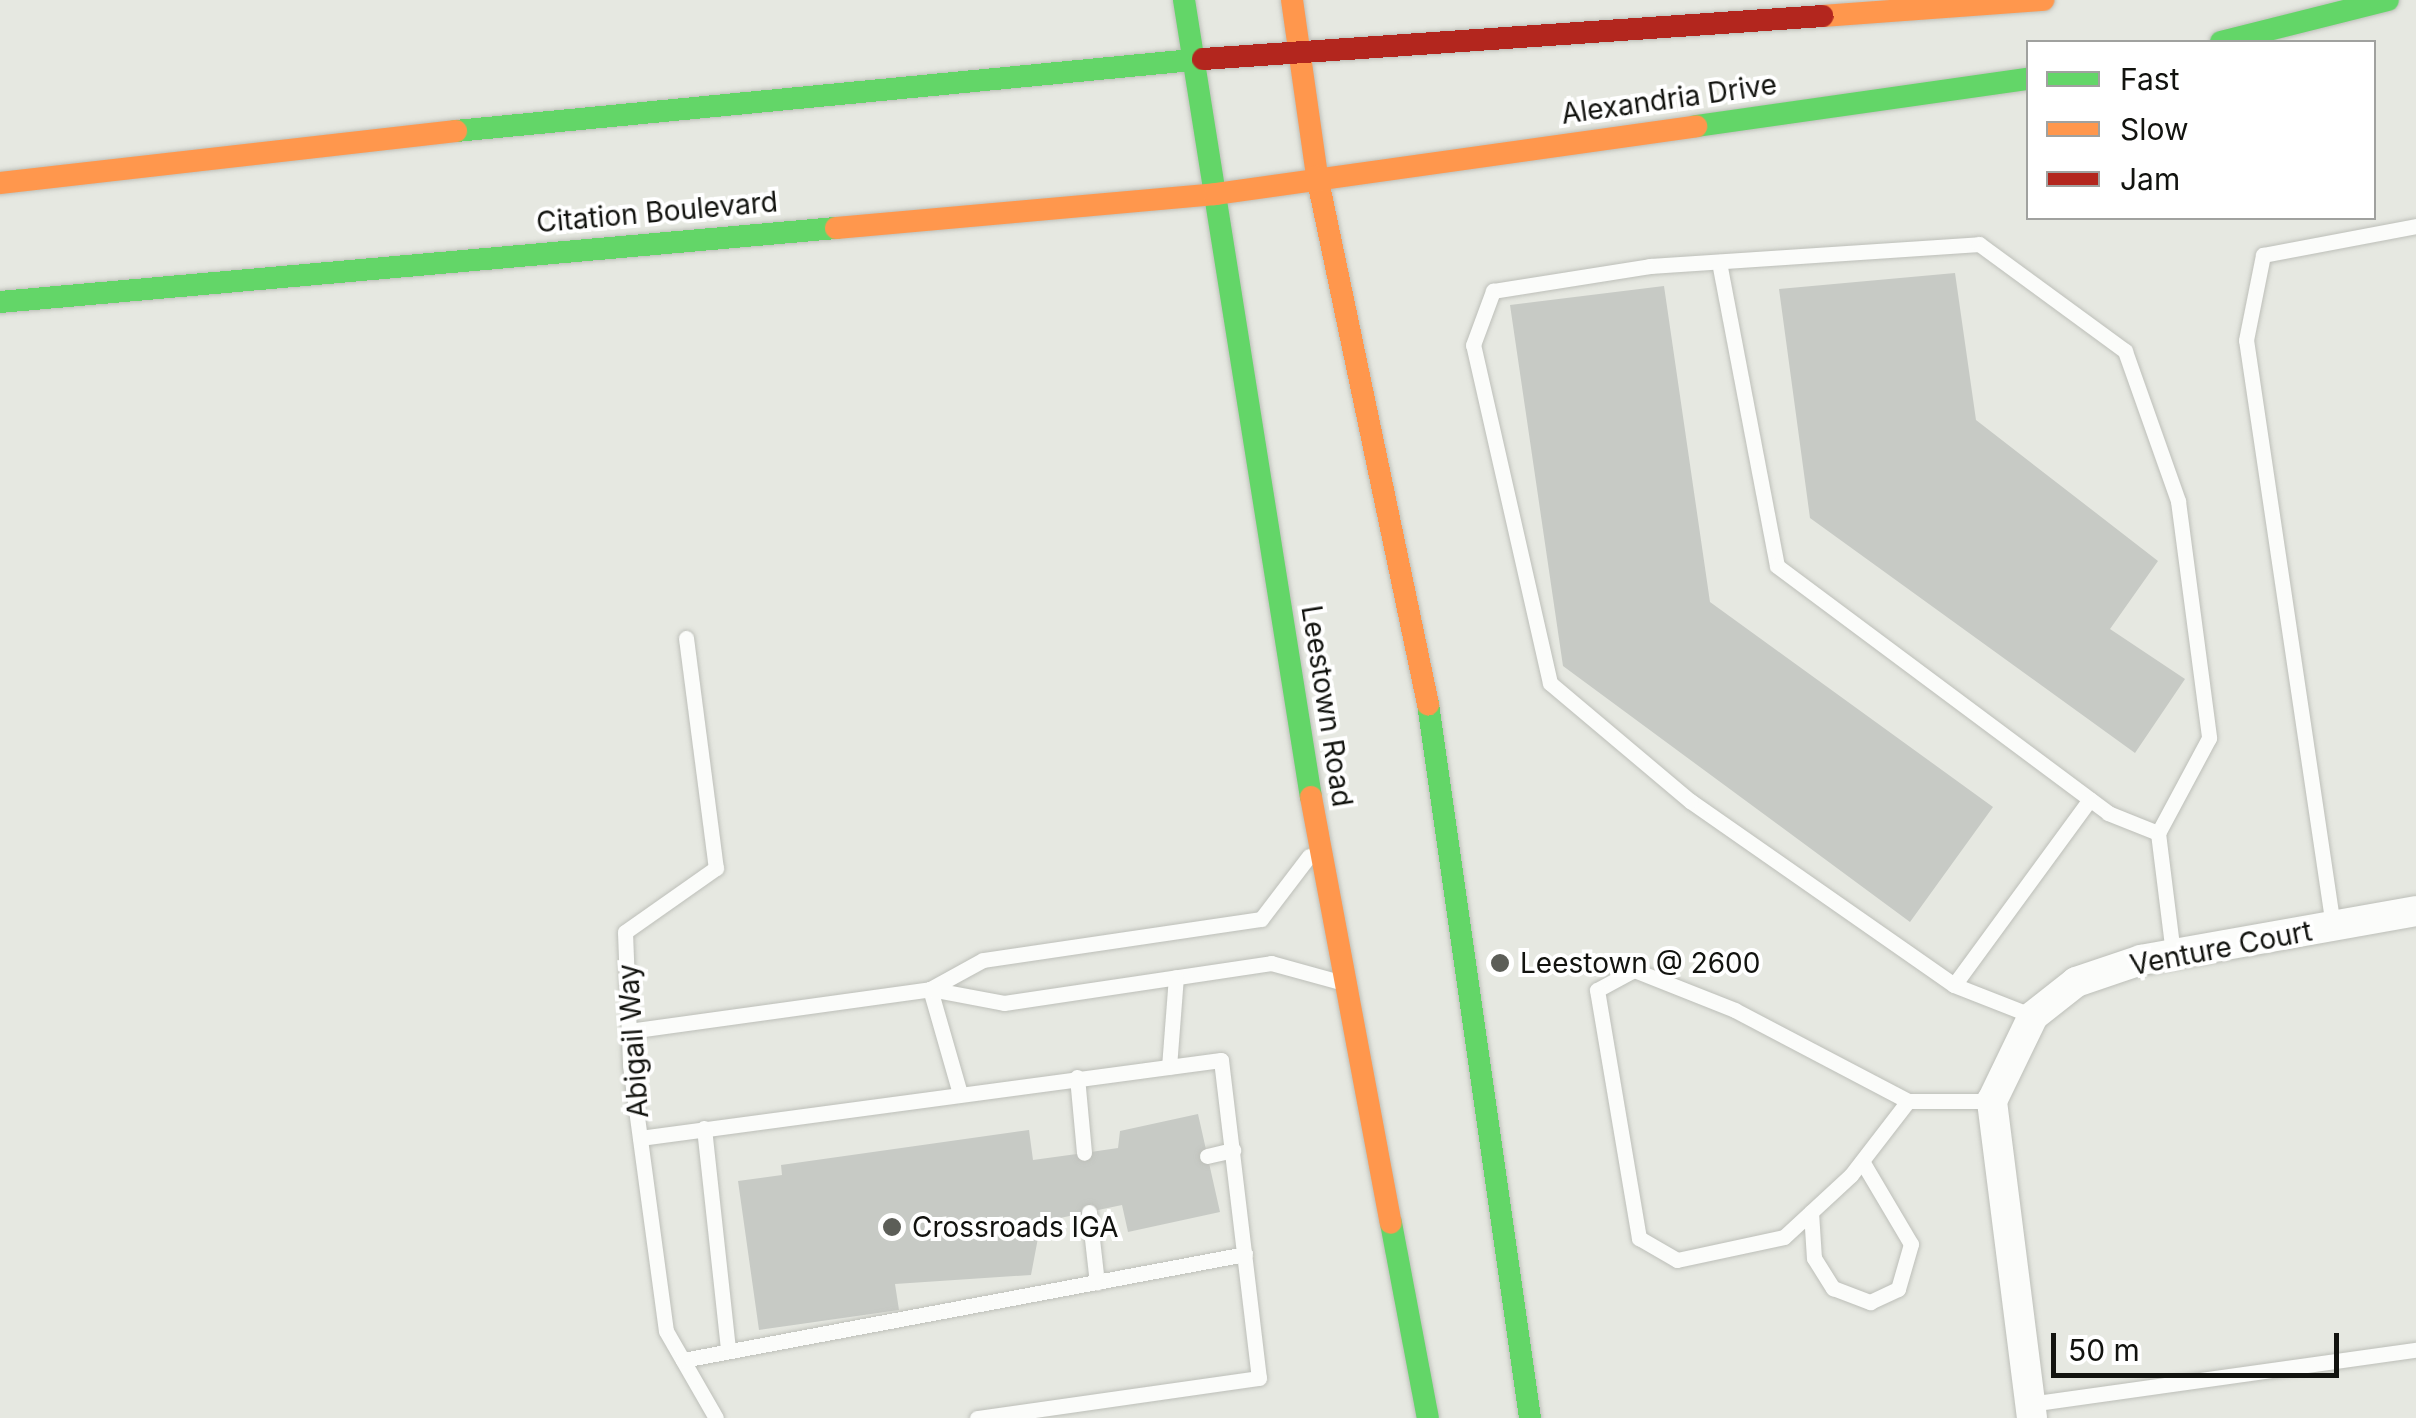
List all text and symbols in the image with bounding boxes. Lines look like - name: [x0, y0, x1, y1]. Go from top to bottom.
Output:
- legend: [2026, 40, 2376, 220]
- text: Fast: [2120, 61, 2179, 97]
- street label: Alexandria Drive: [1559, 67, 1779, 131]
- text: Slow: [2120, 111, 2189, 147]
- text: Jam: [2120, 161, 2180, 197]
- street label: Citation Boulevard: [535, 185, 779, 239]
- street label: Leestown Road: [1295, 603, 1359, 809]
- street label: Venture Court: [2127, 914, 2315, 982]
- place label: Leestown @ 2600: [1520, 946, 1760, 980]
- marker: Leestown @ 2600: [1489, 952, 1511, 974]
- street label: Abigail Way: [611, 963, 655, 1119]
- place label: Crossroads IGA: [912, 1210, 1119, 1244]
- marker: Crossroads IGA: [881, 1216, 903, 1238]
- scale bar: [2056, 1313, 2344, 1375]
- text: 50 m: [2068, 1332, 2140, 1368]

